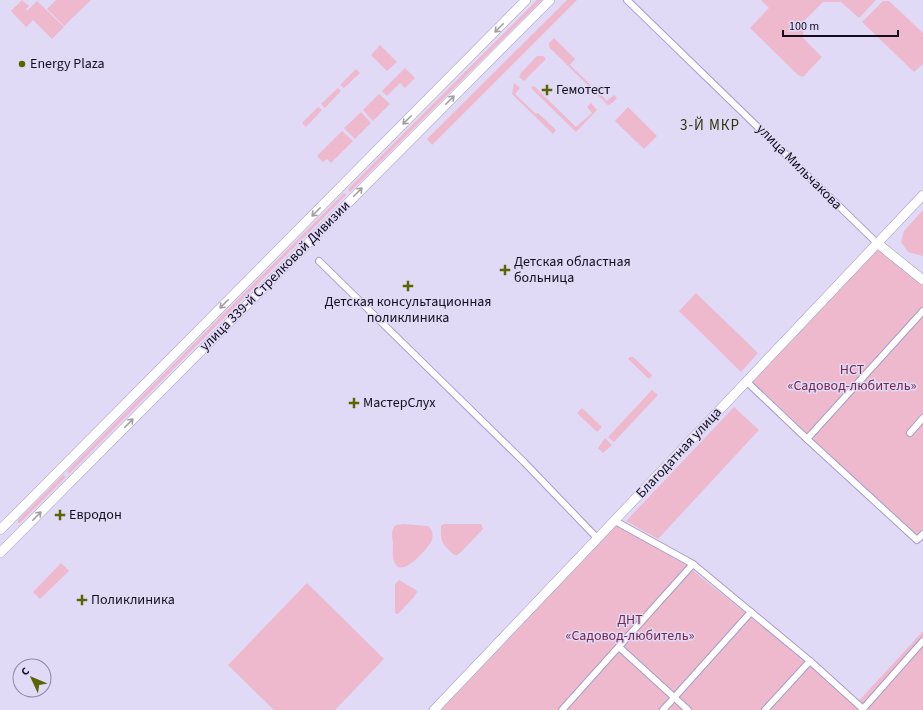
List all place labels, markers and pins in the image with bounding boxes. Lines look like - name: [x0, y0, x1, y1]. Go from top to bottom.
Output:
- place label: Energy Plaza: [30, 54, 105, 74]
- marker: Energy Plaza: [17, 59, 27, 69]
- place label: Гемотест: [556, 80, 611, 100]
- marker: Гемотест: [541, 84, 553, 96]
- place label: Детская областная больница: [514, 252, 631, 288]
- marker: Детская областная больница: [499, 264, 511, 276]
- marker: Детская консультационная поликлиника: [402, 280, 414, 292]
- place label: Детская консультационная поликлиника: [324, 292, 492, 328]
- place label: МастерСлух: [363, 393, 436, 413]
- marker: МастерСлух: [348, 397, 360, 409]
- place label: Евродон: [69, 505, 122, 525]
- marker: Евродон: [54, 509, 66, 521]
- place label: Поликлиника: [91, 590, 175, 610]
- marker: Поликлиника: [76, 594, 88, 606]

